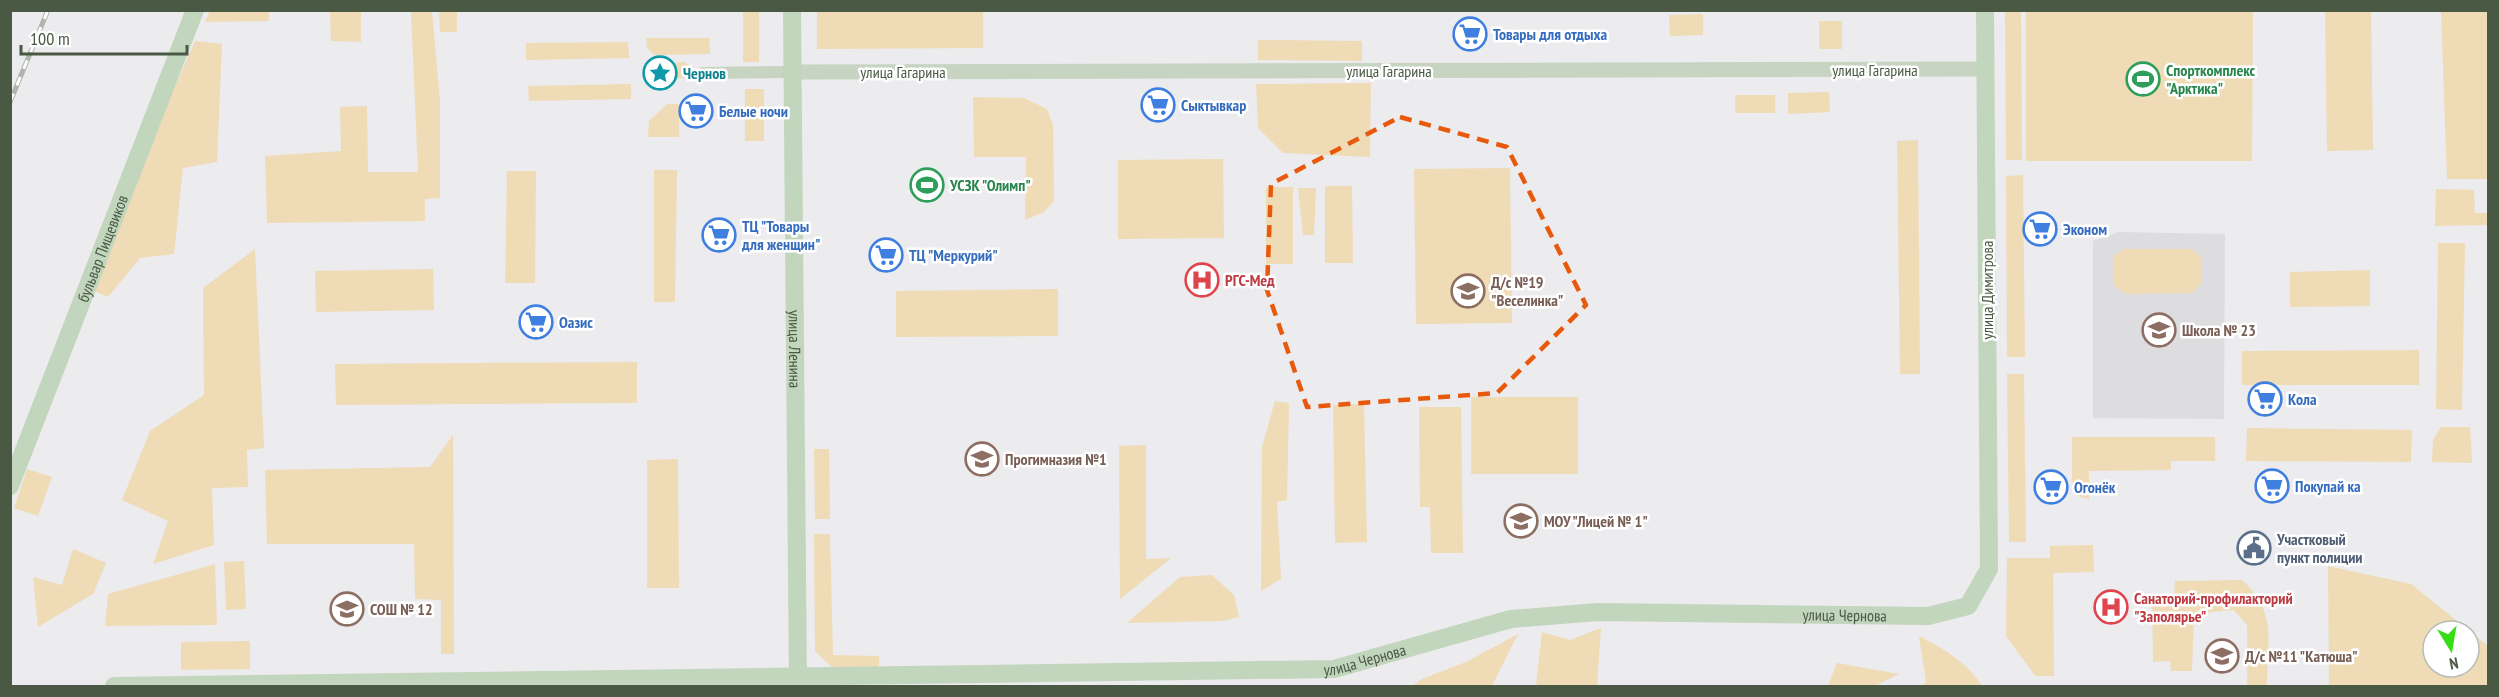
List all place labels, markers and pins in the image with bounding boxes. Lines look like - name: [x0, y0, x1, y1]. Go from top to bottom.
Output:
- supermarket icon: Товары для отдыха: [1452, 16, 1488, 52]
- place label: Товары для отдыха: [1493, 24, 1607, 44]
- place icon: Чернов: [642, 55, 678, 91]
- place label: Спорткомплекс "Арктика": [2166, 60, 2256, 98]
- sports icon: Спорткомплекс "Арктика": [2125, 61, 2161, 97]
- place label: Чернов: [683, 63, 726, 83]
- supermarket icon: Сыктывкар: [1140, 87, 1176, 123]
- supermarket icon: Белые ночи: [678, 93, 714, 129]
- place label: Сыктывкар: [1181, 95, 1246, 115]
- place label: Белые ночи: [719, 101, 788, 121]
- sports icon: УСЗК "Олимп": [909, 167, 945, 203]
- place label: УСЗК "Олимп": [949, 175, 1031, 195]
- supermarket icon: Эконом: [2022, 211, 2058, 247]
- place label: ТЦ "Товары для женщин": [741, 216, 821, 254]
- supermarket icon: ТЦ "Товары для женщин": [701, 217, 737, 253]
- place label: Эконом: [2063, 219, 2107, 239]
- supermarket icon: ТЦ "Меркурий": [868, 237, 904, 273]
- place label: ТЦ "Меркурий": [909, 245, 998, 265]
- hospital icon: РГС-Мед: [1184, 262, 1220, 298]
- place label: РГС-Мед: [1225, 270, 1275, 290]
- place label: Д/с №19 "Веселинка": [1491, 272, 1563, 310]
- school or university icon: Д/с №19 "Веселинка": [1450, 273, 1486, 309]
- supermarket icon: Оазис: [518, 304, 554, 340]
- place label: Оазис: [559, 312, 593, 332]
- school or university icon: Школа № 23: [2141, 312, 2177, 348]
- place label: Школа № 23: [2182, 320, 2256, 340]
- supermarket icon: Кола: [2247, 381, 2283, 417]
- place label: Кола: [2288, 389, 2317, 409]
- school or university icon: Прогимназия №1: [964, 441, 1000, 477]
- place label: Прогимназия №1: [1005, 449, 1107, 469]
- supermarket icon: Покупай ка: [2254, 468, 2290, 504]
- supermarket icon: Огонёк: [2033, 469, 2069, 505]
- place label: Покупай ка: [2295, 476, 2361, 496]
- place label: Огонёк: [2074, 477, 2116, 497]
- school or university icon: МОУ "Лицей № 1": [1503, 503, 1539, 539]
- place label: МОУ "Лицей № 1": [1544, 511, 1648, 531]
- place label: Участковый пункт полиции: [2276, 529, 2363, 567]
- public building icon: Участковый пункт полиции: [2236, 530, 2272, 566]
- place label: Санаторий-профилакторий "Заполярье": [2134, 588, 2293, 626]
- hospital icon: Санаторий-профилакторий "Заполярье": [2093, 589, 2129, 625]
- school or university icon: СОШ № 12: [329, 591, 365, 627]
- place label: СОШ № 12: [370, 599, 433, 619]
- school or university icon: Д/с №11 "Катюша": [2204, 638, 2240, 674]
- place label: Д/с №11 "Катюша": [2245, 646, 2358, 666]

